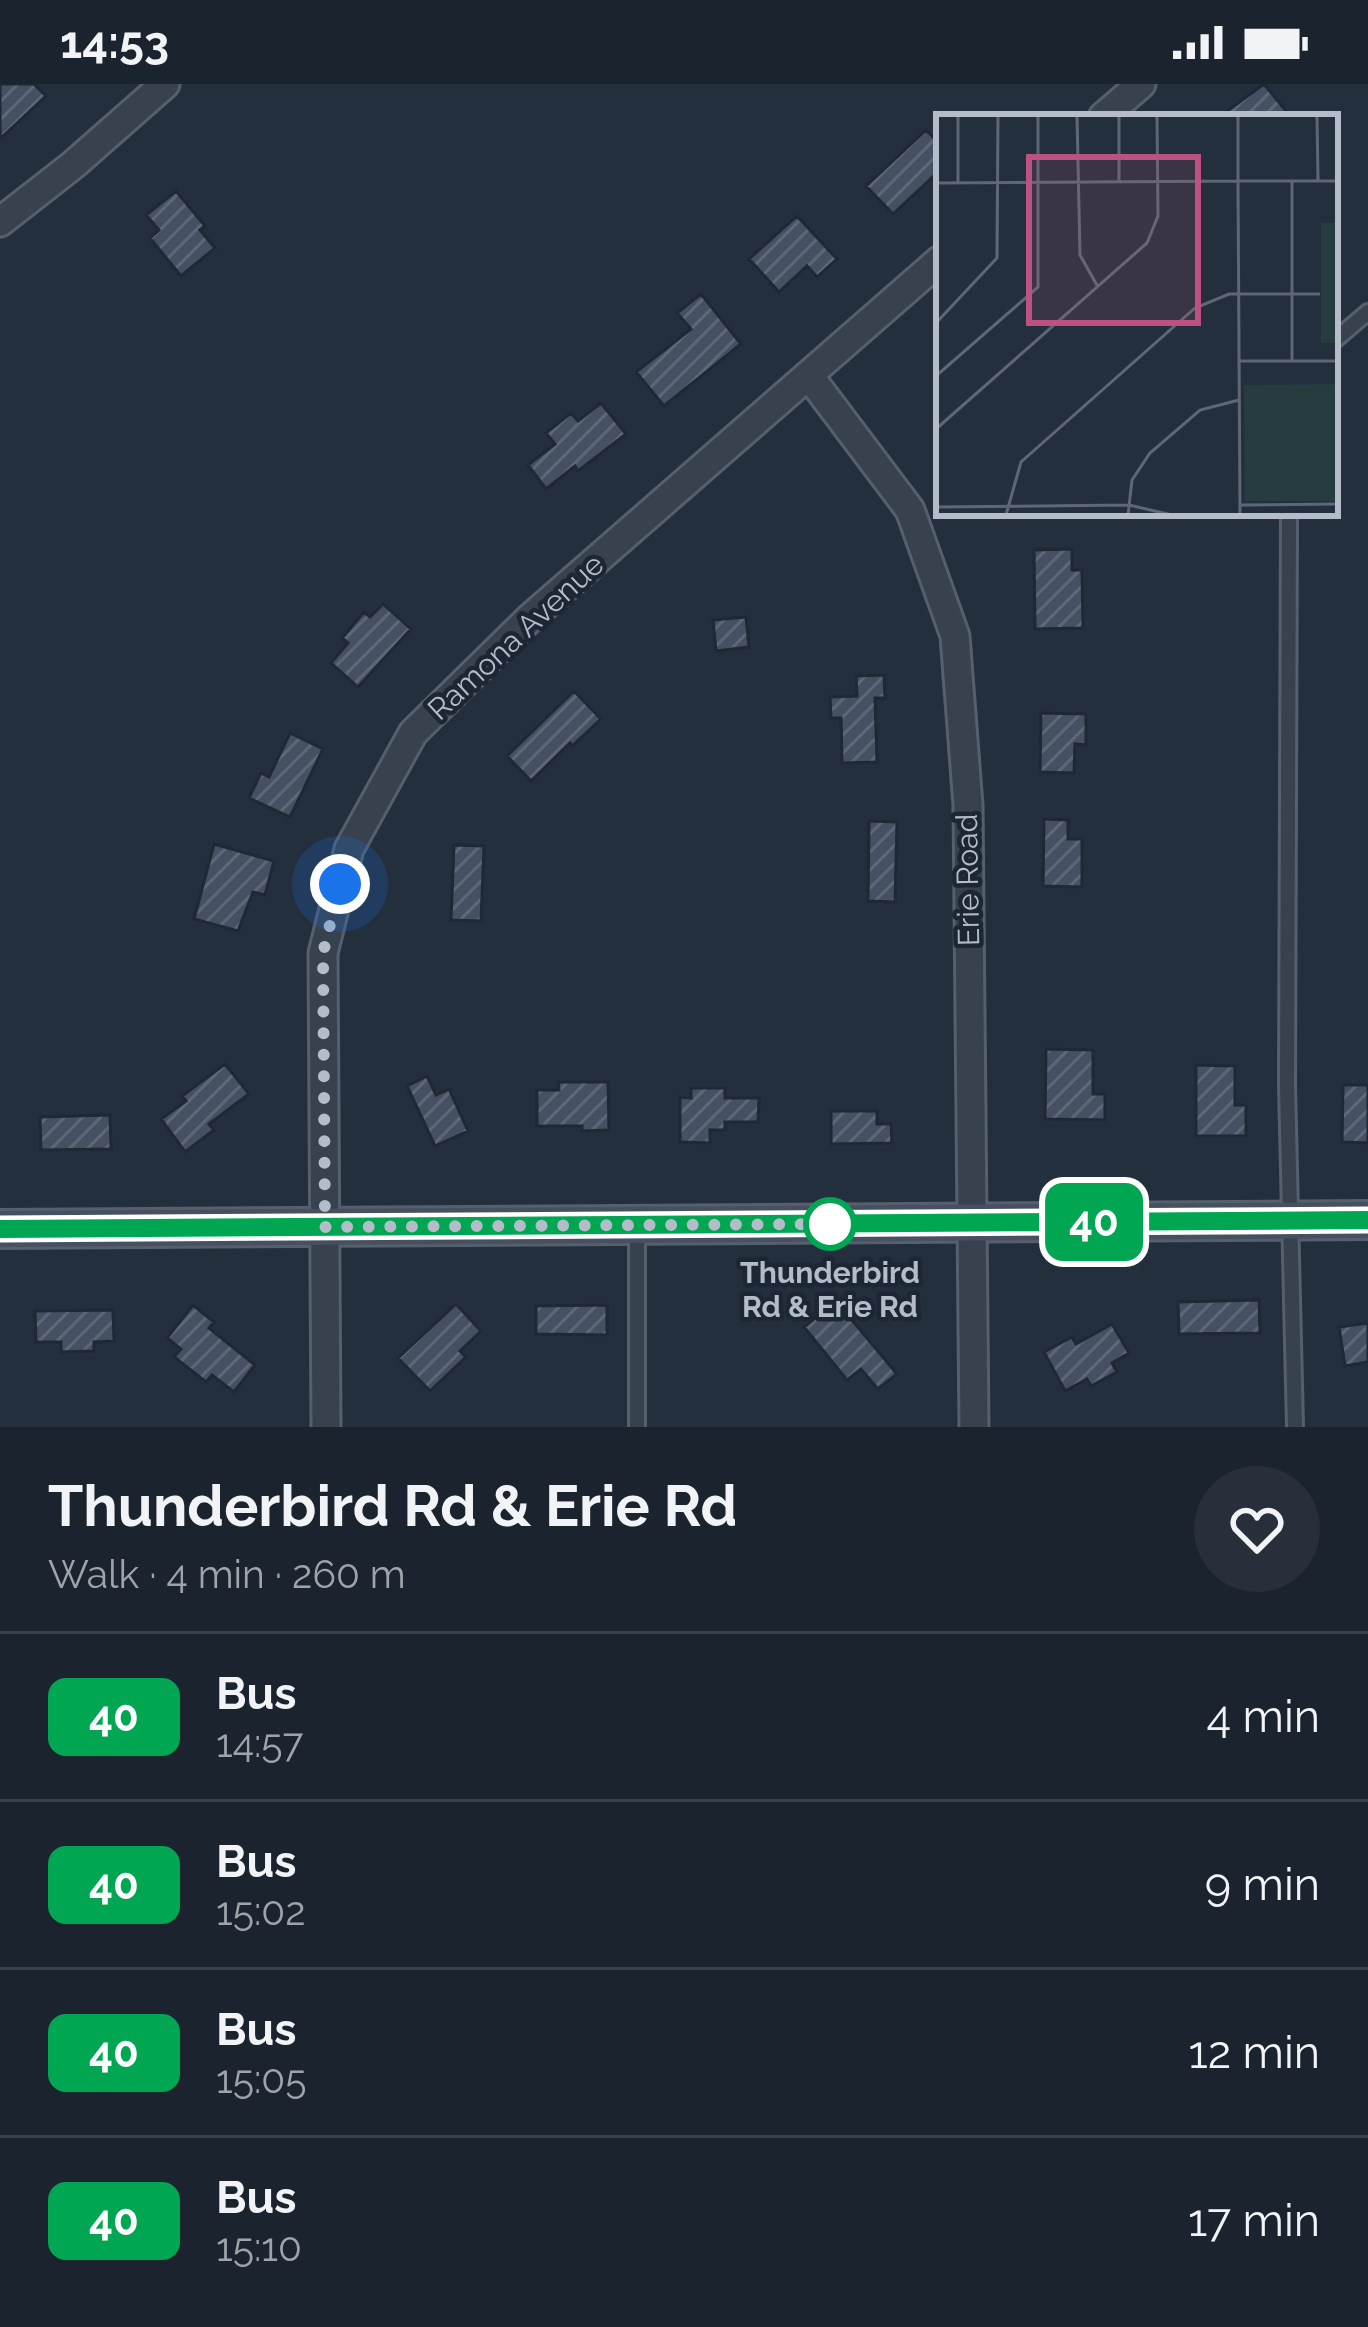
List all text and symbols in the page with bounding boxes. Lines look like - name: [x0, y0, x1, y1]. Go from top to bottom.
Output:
- text: 14:53: [60, 16, 169, 69]
- inset map: [936, 114, 1338, 516]
- street label: Ramona Avenue: [421, 546, 611, 727]
- street label: Erie Road: [949, 814, 986, 947]
- your location: [310, 854, 370, 914]
- line badge: 40: [1040, 1183, 1148, 1261]
- text: 40: [1069, 1197, 1119, 1246]
- marker: Thunderbird Rd & Erie Rd: [805, 1199, 855, 1249]
- place label: Thunderbird Rd & Erie Rd: [740, 1255, 920, 1324]
- button: heart: [1194, 1466, 1320, 1592]
- text: Thunderbird Rd & Erie Rd: [48, 1472, 737, 1539]
- text: Walk · 4 min · 260 m: [48, 1551, 406, 1597]
- text: Bus: [216, 1667, 297, 1720]
- text: 4 min: [1207, 1690, 1320, 1743]
- text: 40: [89, 1692, 139, 1741]
- text: 14:57: [216, 1720, 303, 1766]
- text: Bus: [216, 1835, 297, 1888]
- text: 9 min: [1205, 1858, 1320, 1911]
- text: 40: [89, 1860, 139, 1909]
- text: 15:02: [216, 1888, 305, 1934]
- text: Bus: [216, 2003, 297, 2056]
- text: 12 min: [1188, 2026, 1320, 2079]
- text: 40: [89, 2028, 139, 2077]
- text: 15:05: [216, 2056, 306, 2102]
- text: Bus: [216, 2171, 297, 2224]
- text: 17 min: [1188, 2194, 1320, 2247]
- text: 40: [89, 2196, 139, 2245]
- text: 15:10: [216, 2224, 302, 2270]

